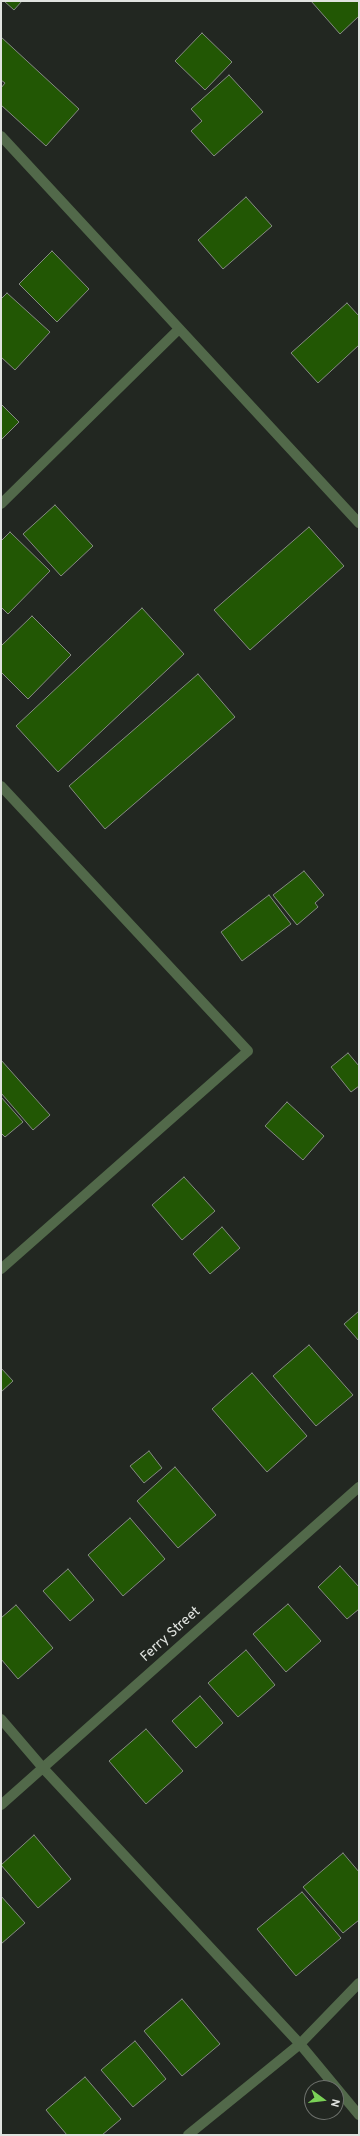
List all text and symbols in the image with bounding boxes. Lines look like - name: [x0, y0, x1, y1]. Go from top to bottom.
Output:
- street label: Ferry Street: [138, 1604, 204, 1666]
- north arrow: [304, 2080, 344, 2120]
- text: N: [327, 2097, 342, 2108]

